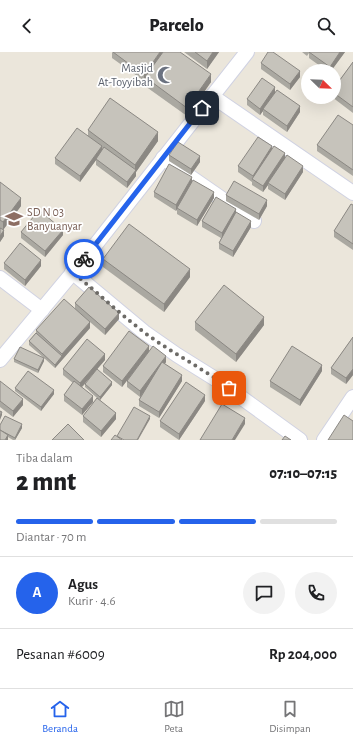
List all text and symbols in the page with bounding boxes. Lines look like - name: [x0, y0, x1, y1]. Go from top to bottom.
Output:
- icon: back: [16, 15, 38, 37]
- icon: search: [315, 15, 337, 37]
- text: Parcelo: [149, 17, 204, 35]
- place label: Masjid At-Toyyibah: [98, 62, 153, 89]
- north arrow: [301, 64, 341, 104]
- map controls: [301, 64, 341, 104]
- mosque icon: Masjid At-Toyyibah: [156, 65, 176, 85]
- pin: [185, 91, 219, 125]
- icon: home: [191, 97, 213, 119]
- place label: SD N 03 Banyuanyar: [27, 206, 82, 233]
- school or university icon: SD N 03 Banyuanyar: [4, 209, 24, 229]
- courier: [64, 239, 104, 279]
- icon: bike: [73, 248, 95, 270]
- pin: [212, 371, 246, 405]
- icon: bag: [218, 377, 240, 399]
- text: Tiba dalam: [16, 452, 73, 465]
- text: 07:10–07:15: [269, 466, 337, 481]
- text: 2 mnt: [16, 469, 76, 495]
- text: Diantar · 70 m: [16, 531, 86, 544]
- button: chat: [243, 572, 285, 614]
- button: phone: [295, 572, 337, 614]
- text: Agus: [68, 577, 98, 592]
- text: A: [32, 585, 42, 600]
- text: Kurir · 4.6: [68, 595, 116, 608]
- text: Pesanan #6009: [16, 647, 105, 662]
- text: Rp 204,000: [269, 647, 337, 662]
- tab: Beranda: [42, 698, 78, 735]
- tab: Peta: [163, 698, 185, 735]
- tab: Disimpan: [269, 698, 311, 735]

